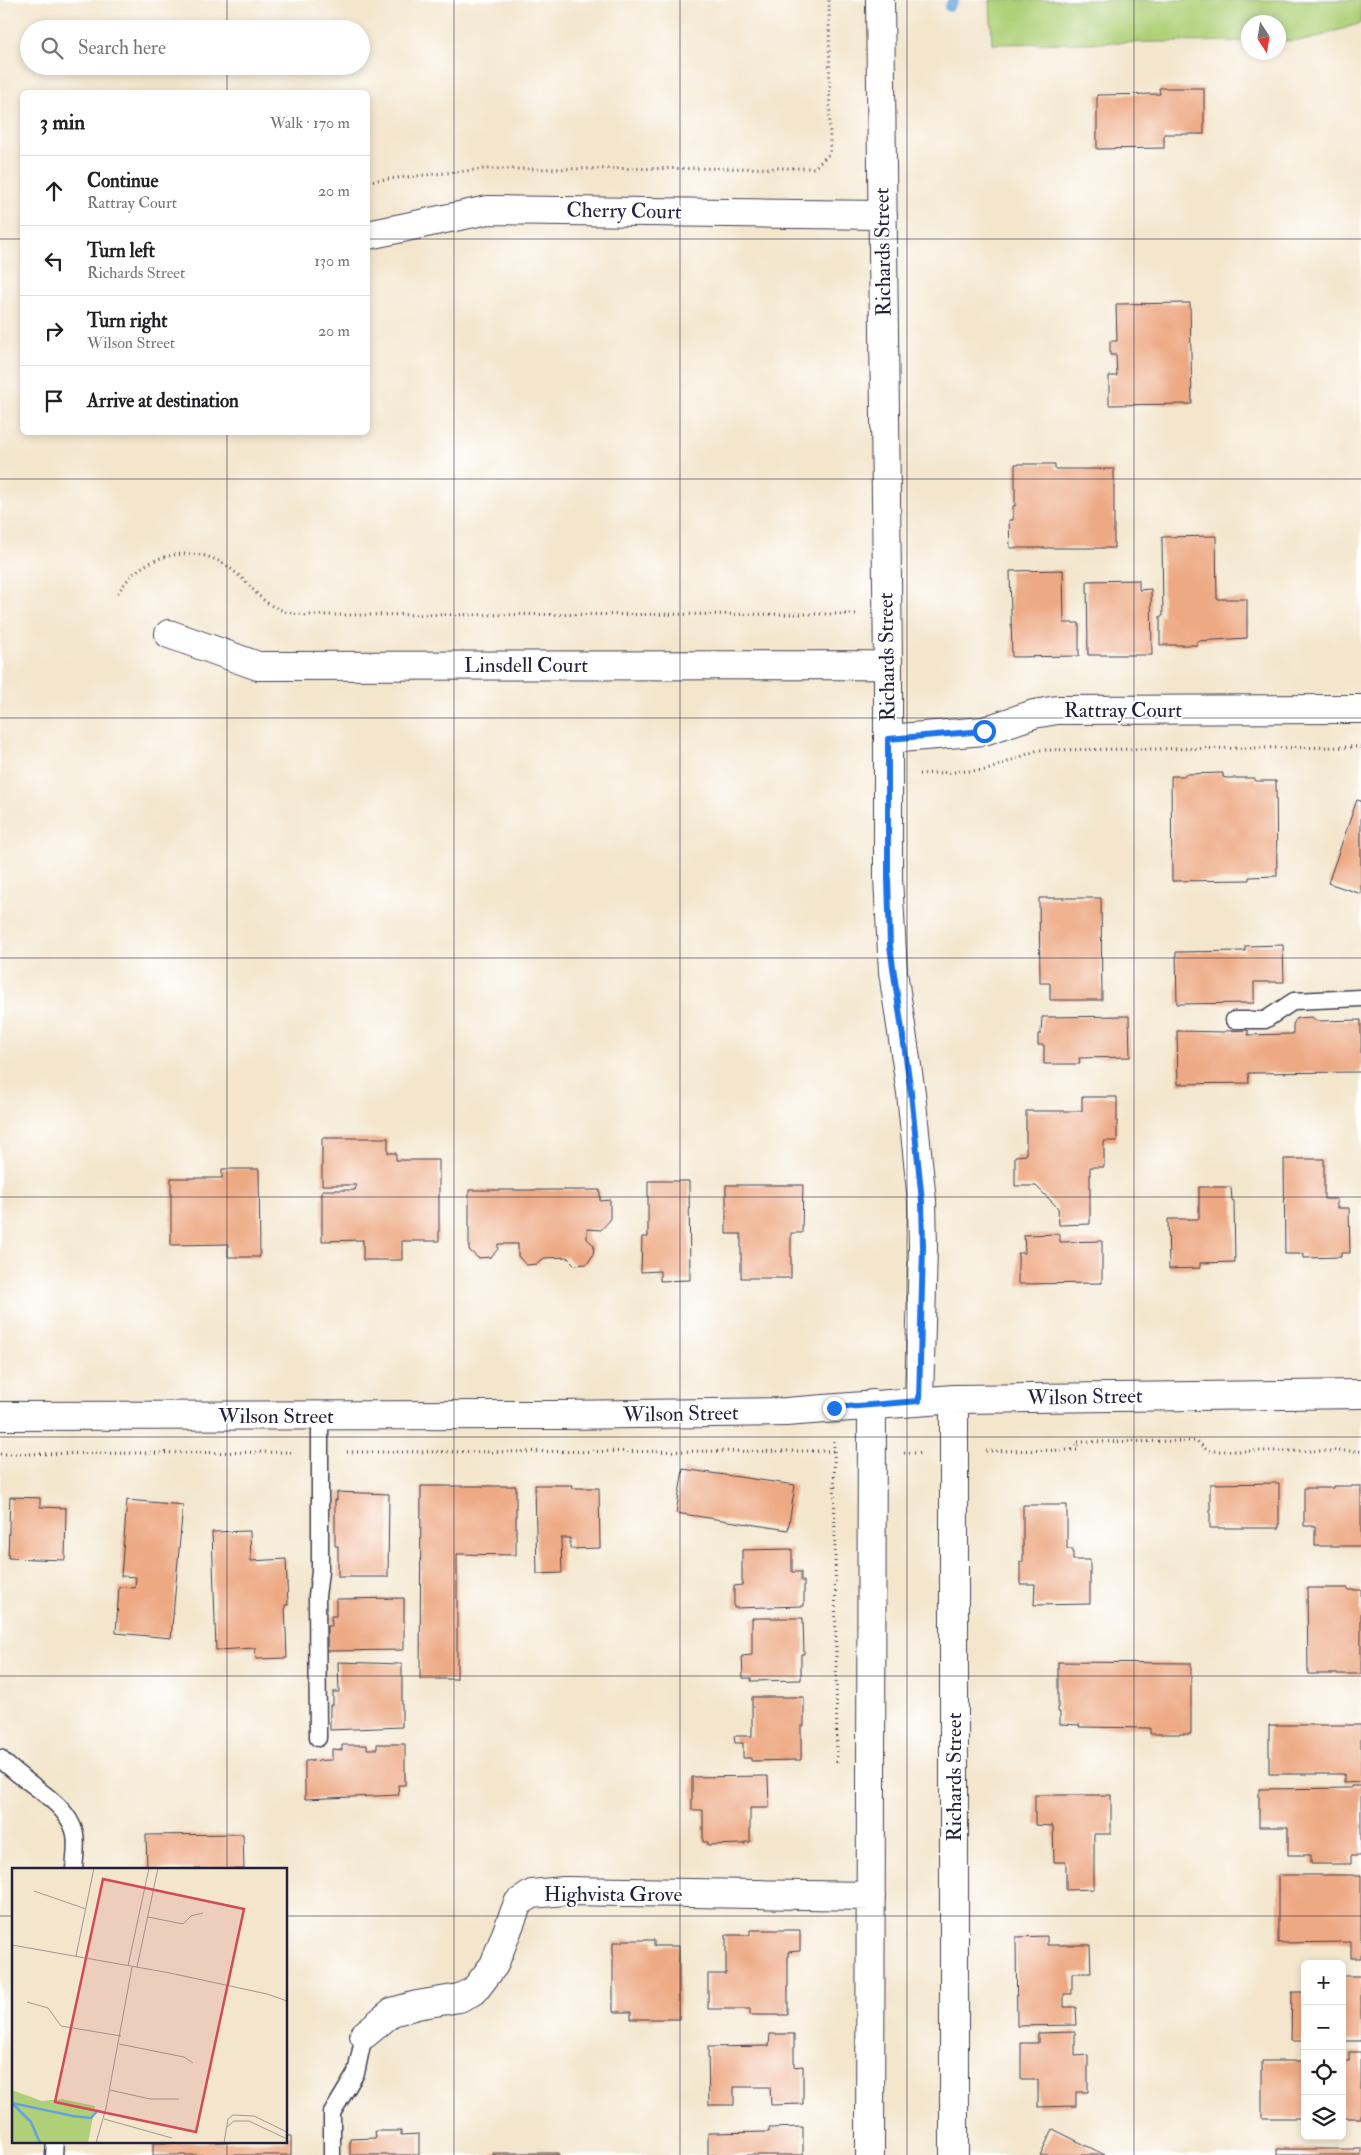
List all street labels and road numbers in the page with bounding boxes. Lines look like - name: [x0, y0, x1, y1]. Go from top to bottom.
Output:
- street label: Richards Street: [868, 187, 898, 317]
- street label: Cherry Court: [566, 196, 682, 226]
- street label: Richards Street: [872, 592, 902, 722]
- street label: Linsdell Court: [464, 652, 588, 679]
- street label: Rattray Court: [1064, 697, 1182, 724]
- street label: Wilson Street: [1026, 1382, 1143, 1412]
- street label: Wilson Street: [622, 1399, 739, 1429]
- street label: Wilson Street: [217, 1403, 334, 1430]
- street label: Richards Street: [941, 1712, 968, 1841]
- street label: Highvista Grove: [544, 1881, 682, 1908]

